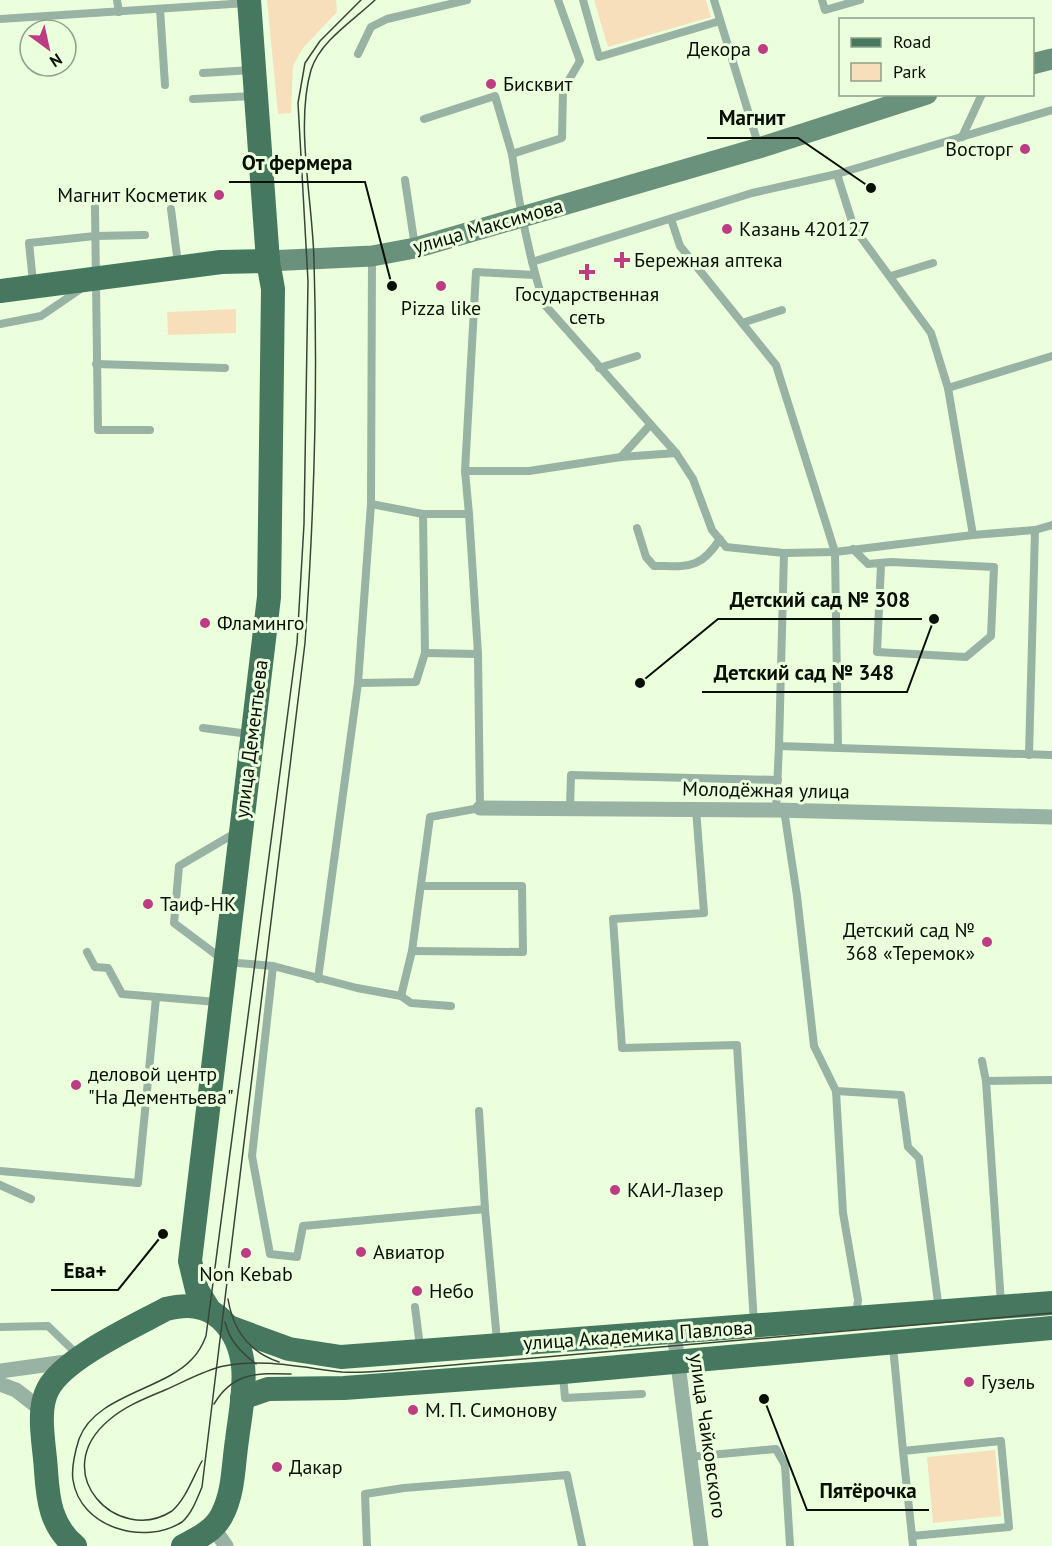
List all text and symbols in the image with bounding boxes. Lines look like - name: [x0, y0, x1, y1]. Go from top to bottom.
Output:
- north arrow: [18, 18, 78, 78]
- legend: [839, 18, 1034, 96]
- text: Road: [893, 30, 931, 53]
- place label: Декора: [687, 36, 751, 62]
- marker: Декора: [756, 42, 770, 56]
- text: N: [46, 49, 66, 72]
- text: Park: [893, 60, 926, 83]
- place label: Бисквит: [503, 71, 572, 97]
- marker: Бисквит: [484, 77, 498, 91]
- callout: Магнит: [707, 99, 798, 138]
- text: Магнит: [719, 104, 786, 131]
- place label: Восторг: [945, 136, 1014, 162]
- marker: Восторг: [1018, 142, 1032, 156]
- callout: От фермера: [229, 143, 365, 182]
- text: От фермера: [242, 149, 352, 176]
- place label: Магнит Косметик: [57, 182, 207, 208]
- marker: Магнит Косметик: [212, 188, 226, 202]
- street label: улица Максимова: [410, 192, 566, 260]
- place label: Казань 420127: [739, 216, 870, 242]
- marker: Казань 420127: [720, 222, 734, 236]
- place label: Бережная аптека: [634, 247, 783, 273]
- marker: Бережная аптека: [615, 253, 629, 267]
- marker: Государственная сеть: [580, 265, 594, 279]
- marker: Pizza like: [434, 279, 448, 293]
- place label: Государственная сеть: [515, 281, 659, 330]
- place label: Pizza like: [401, 295, 481, 321]
- callout: Детский сад № 308: [718, 580, 922, 619]
- text: Детский сад № 308: [730, 586, 910, 613]
- place label: Фламинго: [217, 610, 304, 636]
- marker: Фламинго: [198, 616, 212, 630]
- callout: Детский сад № 348: [702, 653, 907, 692]
- street label: улица Дементьева: [228, 658, 274, 820]
- text: Детский сад № 348: [714, 659, 894, 686]
- street label: Молодёжная улица: [682, 776, 850, 804]
- place label: Таиф-НК: [160, 891, 236, 917]
- marker: Таиф-НК: [141, 897, 155, 911]
- place label: Детский сад № 368 «Теремок»: [843, 917, 975, 966]
- marker: Детский сад № 368 «Теремок»: [980, 935, 994, 949]
- place label: деловой центр "На Дементьева": [88, 1061, 234, 1110]
- marker: деловой центр "На Дементьева": [69, 1078, 83, 1092]
- place label: КАИ-Лазер: [627, 1177, 724, 1203]
- marker: КАИ-Лазер: [608, 1183, 622, 1197]
- place label: Авиатор: [373, 1239, 445, 1265]
- marker: Авиатор: [354, 1245, 368, 1259]
- marker: Non Kebab: [239, 1246, 253, 1260]
- callout: Ева+: [51, 1251, 118, 1290]
- text: Ева+: [63, 1257, 107, 1284]
- place label: Non Kebab: [199, 1261, 293, 1287]
- place label: Небо: [429, 1278, 474, 1304]
- marker: Небо: [410, 1284, 424, 1298]
- street label: улица Академика Павлова: [522, 1314, 754, 1356]
- street label: улица Чайковского: [684, 1352, 732, 1520]
- place label: Гузель: [981, 1369, 1035, 1395]
- marker: Гузель: [962, 1375, 976, 1389]
- place label: М. П. Симонову: [425, 1397, 558, 1423]
- marker: М. П. Симонову: [406, 1403, 420, 1417]
- place label: Дакар: [289, 1454, 343, 1480]
- marker: Дакар: [270, 1460, 284, 1474]
- callout: Пятёрочка: [807, 1471, 929, 1510]
- text: Пятёрочка: [819, 1477, 917, 1504]

